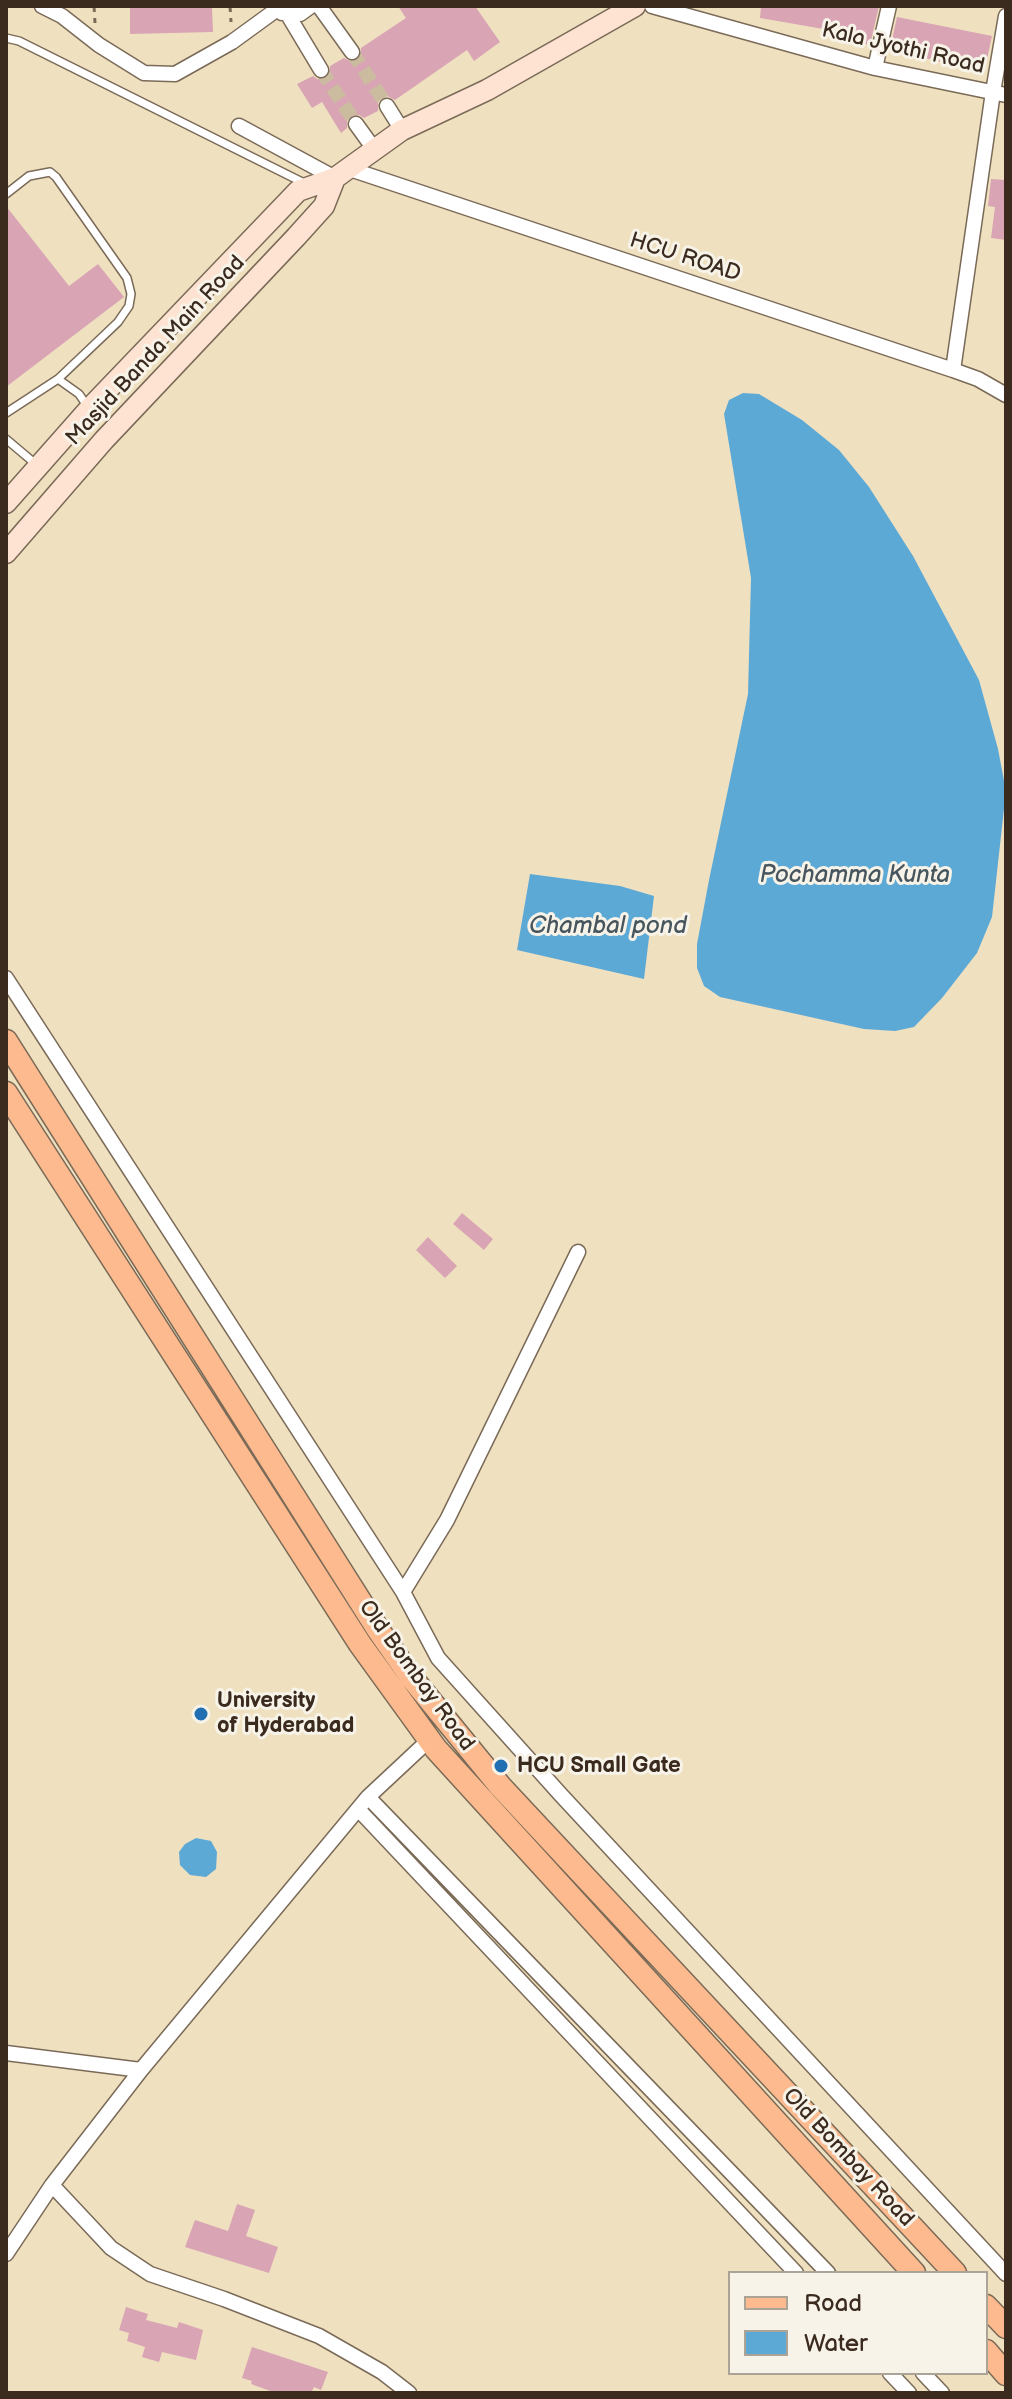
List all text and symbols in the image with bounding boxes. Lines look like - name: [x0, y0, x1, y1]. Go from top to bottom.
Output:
- street label: Kala Jyothi Road: [819, 17, 987, 81]
- street label: HCU ROAD: [626, 228, 744, 288]
- street label: Masjid Banda Main Road: [61, 250, 251, 452]
- water label: Pochamma Kunta: [760, 862, 950, 890]
- water label: Chambal pond: [529, 913, 687, 941]
- street label: Old Bombay Road: [352, 1595, 480, 1757]
- place label: University of Hyderabad: [217, 1688, 354, 1740]
- marker: University of Hyderabad: [192, 1705, 210, 1723]
- place label: HCU Small Gate: [517, 1753, 681, 1779]
- marker: HCU Small Gate: [492, 1757, 510, 1775]
- street label: Old Bombay Road: [777, 2083, 919, 2233]
- legend: [728, 2271, 988, 2375]
- text: Road: [804, 2289, 862, 2318]
- text: Water: [804, 2329, 868, 2358]

